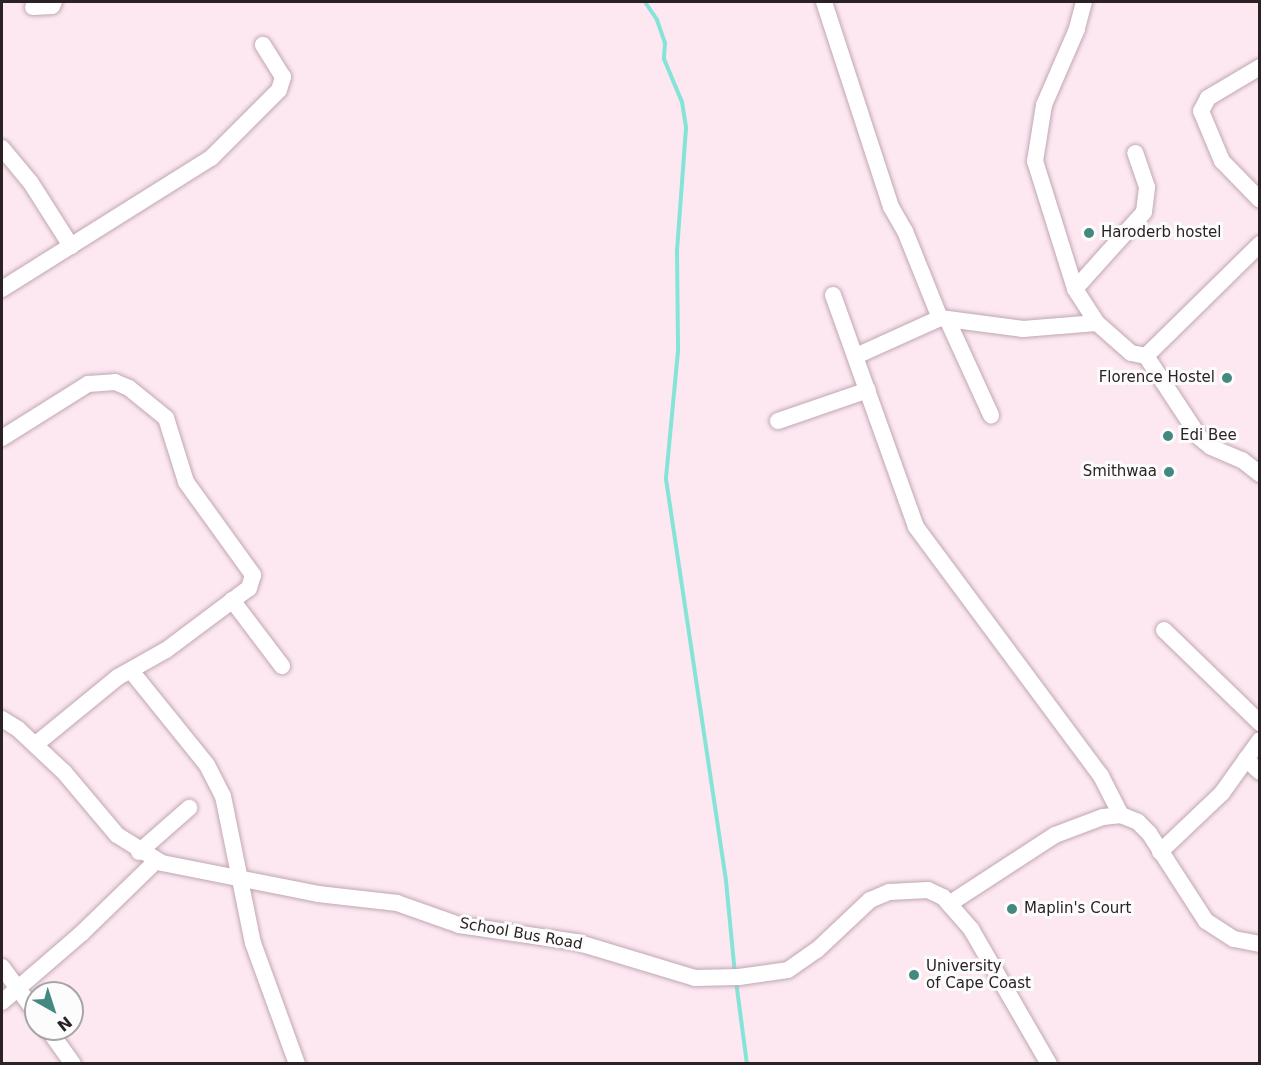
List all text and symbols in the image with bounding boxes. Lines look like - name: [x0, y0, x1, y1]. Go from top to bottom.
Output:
- place label: Haroderb hostel: [1101, 224, 1221, 242]
- marker: Haroderb hostel: [1082, 226, 1096, 240]
- place label: Florence Hostel: [1099, 369, 1215, 387]
- marker: Florence Hostel: [1220, 371, 1234, 385]
- place label: Edi Bee: [1180, 427, 1237, 445]
- marker: Edi Bee: [1161, 429, 1175, 443]
- place label: Smithwaa: [1083, 463, 1157, 481]
- marker: Smithwaa: [1162, 465, 1176, 479]
- place label: Maplin's Court: [1024, 900, 1131, 918]
- marker: Maplin's Court: [1005, 902, 1019, 916]
- street label: School Bus Road: [458, 914, 584, 954]
- place label: University of Cape Coast: [926, 957, 1031, 992]
- marker: University of Cape Coast: [907, 968, 921, 982]
- north arrow: [24, 981, 84, 1041]
- text: N: [53, 1012, 76, 1035]

